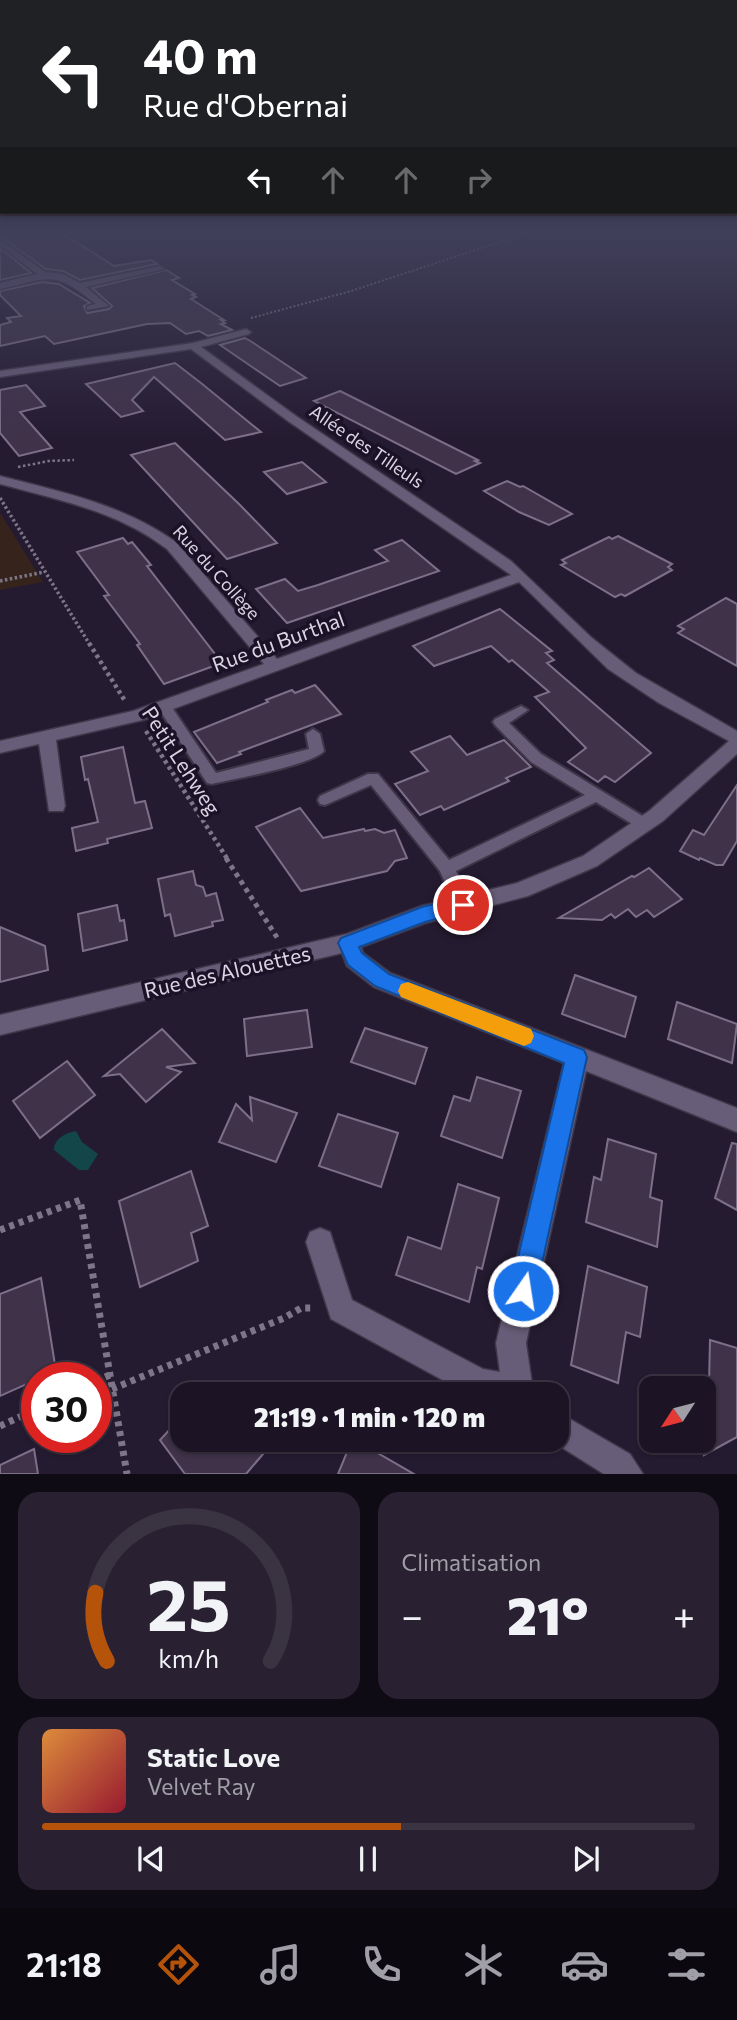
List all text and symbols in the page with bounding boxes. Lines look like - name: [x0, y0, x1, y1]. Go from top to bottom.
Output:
- text: 40 m: [143, 24, 258, 84]
- icon: left: [28, 28, 119, 119]
- text: Rue d'Obernai: [143, 84, 348, 124]
- icon: left: [241, 161, 279, 199]
- icon: ahead: [314, 161, 352, 199]
- icon: ahead: [387, 161, 425, 199]
- icon: right: [460, 161, 498, 199]
- street label: Allée des Tilleuls: [306, 400, 428, 492]
- street label: Rue du Collège: [169, 520, 265, 624]
- street label: Rue du Burthal: [208, 605, 348, 677]
- street label: Petit Lehweg: [138, 701, 226, 819]
- pin: [433, 875, 493, 935]
- icon: arrive: [444, 886, 482, 924]
- street label: Rue des Alouettes: [141, 940, 313, 1002]
- position arrow: [486, 1254, 560, 1328]
- speed limit sign: 30: [21, 1362, 112, 1453]
- north arrow: [639, 1376, 716, 1452]
- map controls: [639, 1376, 716, 1453]
- text: 21:19 · 1 min · 120 m: [254, 1401, 485, 1432]
- text: Climatisation: [402, 1548, 541, 1576]
- text: 25: [147, 1558, 231, 1647]
- text: 21°: [507, 1582, 589, 1646]
- text: −: [402, 1591, 423, 1638]
- text: +: [673, 1591, 695, 1638]
- text: km/h: [158, 1643, 219, 1673]
- text: Static Love: [147, 1741, 280, 1772]
- text: Velvet Ray: [147, 1772, 255, 1800]
- icon: previous: [132, 1840, 170, 1878]
- icon: pause: [349, 1840, 387, 1878]
- icon: next: [567, 1840, 605, 1878]
- icon: directions: [154, 1940, 203, 1989]
- icon: music: [256, 1940, 305, 1989]
- icon: phone: [357, 1940, 406, 1989]
- icon: climate: [459, 1940, 508, 1989]
- icon: car: [560, 1940, 609, 1989]
- icon: filters: [662, 1940, 711, 1989]
- text: 21:18: [26, 1944, 102, 1984]

